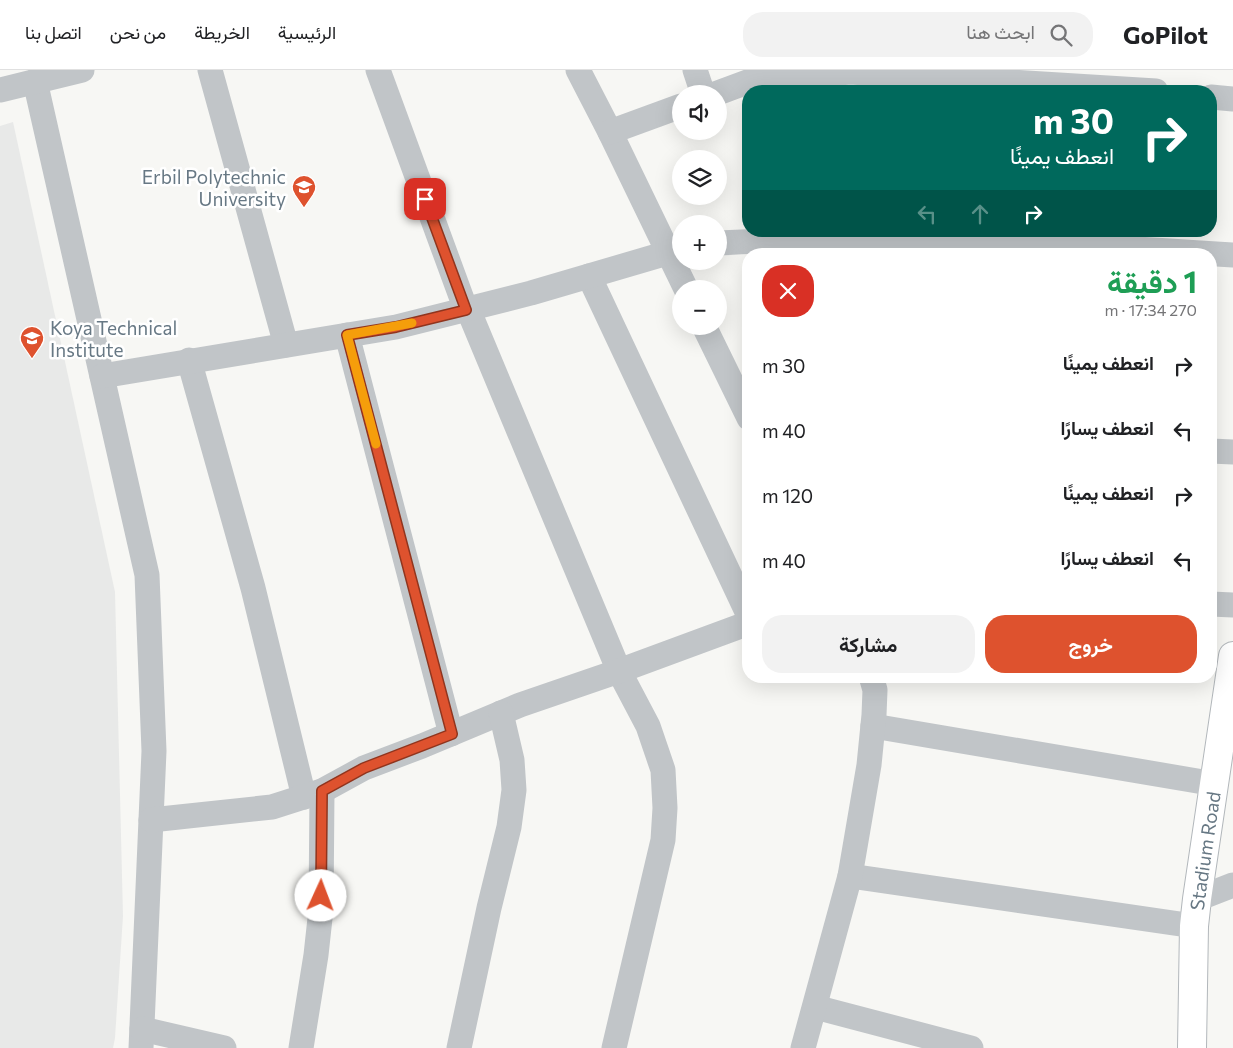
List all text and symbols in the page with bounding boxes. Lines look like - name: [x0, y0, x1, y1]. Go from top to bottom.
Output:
- search box: [743, 12, 1093, 57]
- text: ابحث هنا: [966, 20, 1035, 43]
- text: GoPilot: [1123, 20, 1208, 49]
- text: اتصل بنا: [25, 21, 82, 43]
- text: من نحن: [110, 21, 166, 43]
- text: الخريطة: [194, 21, 250, 43]
- text: الرئيسية: [278, 21, 336, 43]
- icon: search: [1047, 21, 1075, 49]
- map controls: [672, 85, 727, 335]
- button: sound: [672, 85, 727, 140]
- text: 30 m: [1033, 98, 1114, 141]
- icon: right: [1132, 105, 1197, 170]
- text: انعطف يمينًا: [1010, 142, 1114, 169]
- button: layers: [672, 150, 727, 205]
- place label: Erbil Polytechnic University: [142, 165, 286, 210]
- school or university icon: Erbil Polytechnic University: [291, 174, 317, 208]
- pin: [404, 178, 446, 220]
- icon: arrive: [411, 185, 439, 213]
- icon: left: [913, 200, 941, 228]
- icon: ahead: [966, 200, 994, 228]
- icon: right: [1019, 200, 1047, 228]
- button: +: [672, 215, 727, 270]
- text: 1 دقيقة: [1107, 262, 1197, 299]
- button: close: [762, 265, 814, 317]
- button: −: [672, 280, 727, 335]
- text: 270 m · 17:34: [1105, 300, 1197, 319]
- place label: Koya Technical Institute: [50, 316, 177, 361]
- school or university icon: Koya Technical Institute: [19, 325, 45, 359]
- text: انعطف يمينًا: [1063, 351, 1154, 374]
- icon: right: [1169, 352, 1197, 380]
- text: 30 m: [762, 354, 805, 377]
- text: انعطف يسارًا: [1060, 416, 1154, 439]
- icon: left: [1169, 417, 1197, 445]
- text: 40 m: [762, 419, 806, 442]
- text: انعطف يمينًا: [1063, 481, 1154, 504]
- icon: right: [1169, 482, 1197, 510]
- text: 120 m: [762, 484, 813, 507]
- text: انعطف يسارًا: [1060, 546, 1154, 569]
- icon: left: [1169, 547, 1197, 575]
- text: 40 m: [762, 549, 806, 572]
- button: مشاركة: [762, 615, 975, 673]
- button: خروج: [985, 615, 1197, 673]
- street label: Stadium Road: [1184, 790, 1224, 911]
- position arrow: [294, 869, 346, 921]

